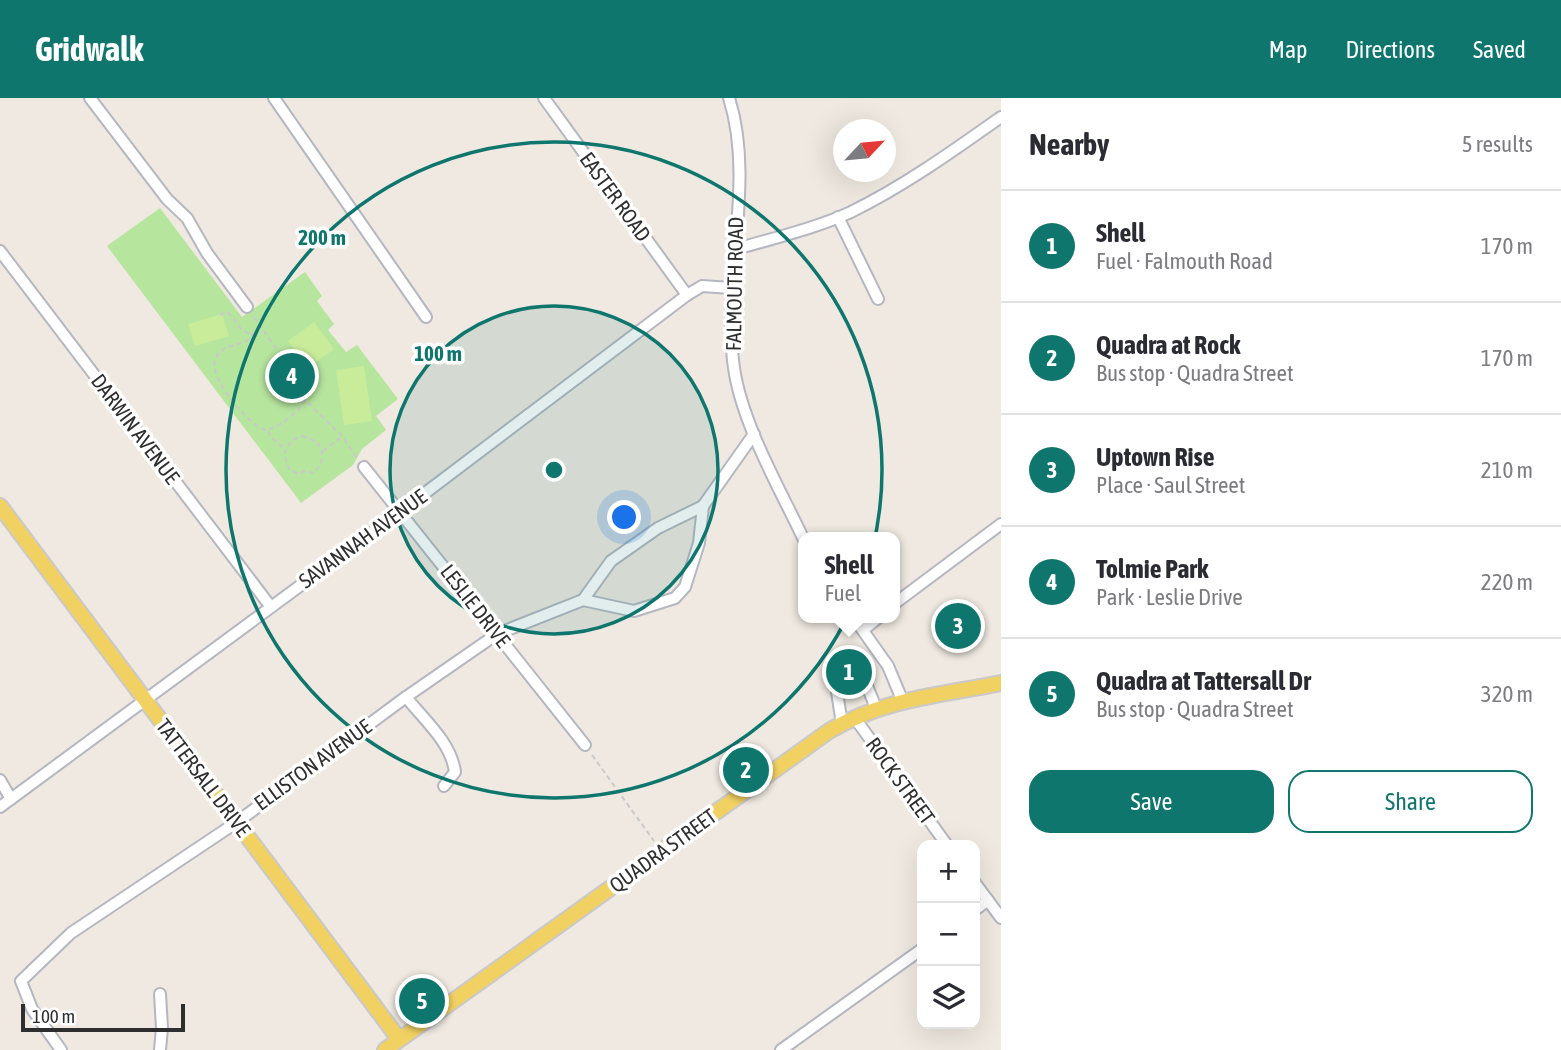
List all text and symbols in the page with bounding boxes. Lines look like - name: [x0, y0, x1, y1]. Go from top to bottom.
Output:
- text: Gridwalk: [35, 30, 143, 68]
- text: Map: [1269, 36, 1307, 63]
- text: Directions: [1345, 36, 1435, 63]
- text: Saved: [1473, 36, 1526, 63]
- north arrow: [833, 119, 896, 182]
- text: Nearby: [1029, 127, 1109, 161]
- text: 5 results: [1462, 131, 1533, 157]
- street label: EASTER ROAD: [575, 147, 656, 246]
- street label: FALMOUTH ROAD: [721, 217, 747, 351]
- text: Shell: [1096, 218, 1145, 248]
- text: 200 m: [298, 225, 346, 249]
- text: 1: [1047, 233, 1057, 259]
- text: 170 m: [1481, 233, 1533, 259]
- text: Fuel · Falmouth Road: [1096, 248, 1273, 274]
- text: Quadra at Rock: [1096, 330, 1240, 360]
- text: 100 m: [414, 341, 462, 365]
- text: 2: [1047, 345, 1057, 371]
- text: 170 m: [1481, 345, 1533, 371]
- pin: 4: [269, 350, 315, 402]
- text: Bus stop · Quadra Street: [1096, 360, 1294, 386]
- street label: DARWIN AVENUE: [87, 369, 185, 488]
- text: Uptown Rise: [1096, 442, 1215, 472]
- text: 3: [1047, 457, 1057, 483]
- text: 210 m: [1481, 457, 1533, 483]
- centre of rings: [542, 458, 566, 482]
- text: Place · Saul Street: [1096, 472, 1245, 498]
- street label: SAVANNAH AVENUE: [294, 484, 431, 593]
- your location: [607, 500, 641, 534]
- popup: [798, 532, 900, 623]
- text: Shell: [824, 550, 874, 580]
- text: Tolmie Park: [1096, 554, 1208, 584]
- street label: LESLIE DRIVE: [436, 559, 515, 651]
- text: 4: [1047, 569, 1057, 595]
- text: 220 m: [1481, 569, 1533, 595]
- text: Fuel: [824, 580, 861, 606]
- text: Park · Leslie Drive: [1096, 584, 1243, 610]
- pin: 3: [935, 600, 981, 652]
- pin: 1: [826, 646, 872, 698]
- text: Quadra at Tattersall Dr: [1096, 666, 1311, 696]
- text: 5: [1047, 681, 1057, 707]
- text: 320 m: [1481, 681, 1533, 707]
- text: Bus stop · Quadra Street: [1096, 696, 1294, 722]
- street label: TATTERSALL DRIVE: [152, 714, 256, 841]
- street label: ELLISTON AVENUE: [249, 714, 376, 815]
- street label: ROCK STREET: [861, 733, 940, 828]
- pin: 2: [723, 744, 769, 796]
- button: Save: [1029, 770, 1274, 833]
- button: Share: [1288, 770, 1533, 833]
- street label: QUADRA STREET: [604, 803, 720, 897]
- map controls: [917, 840, 980, 1029]
- button: +: [917, 840, 980, 903]
- button: −: [917, 903, 980, 966]
- button: layers: [917, 966, 980, 1029]
- pin: 5: [399, 975, 445, 1027]
- scale bar: [21, 1001, 186, 1033]
- text: 100 m: [32, 1005, 75, 1027]

